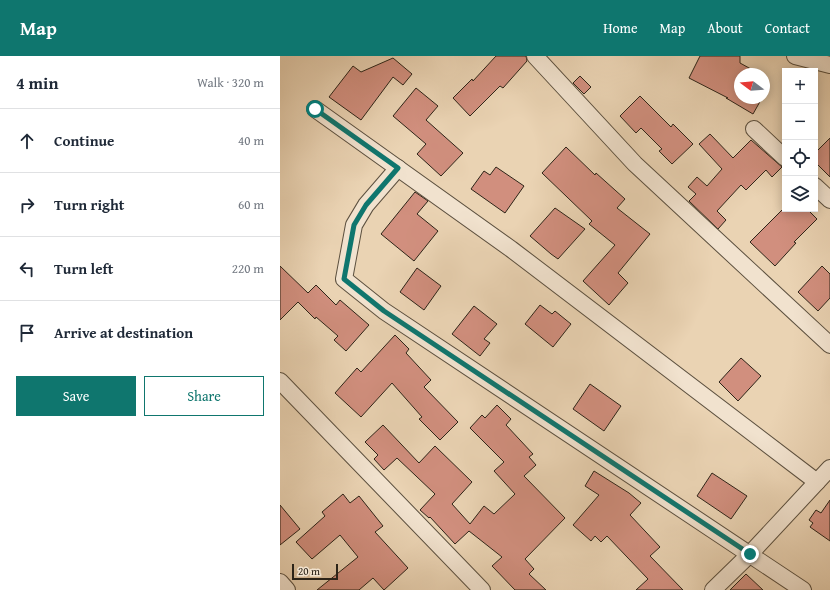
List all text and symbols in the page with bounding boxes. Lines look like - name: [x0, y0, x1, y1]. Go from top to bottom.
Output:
- text: Map: [20, 14, 57, 42]
- text: Home: [603, 18, 638, 38]
- text: Map: [660, 18, 685, 38]
- text: About: [707, 18, 743, 38]
- text: Contact: [765, 18, 810, 38]
- north arrow: [734, 68, 770, 104]
- map controls: [782, 68, 818, 212]
- button: +: [782, 68, 818, 104]
- text: 4 min: [16, 70, 58, 95]
- text: Walk · 320 m: [197, 73, 264, 92]
- route start: [306, 100, 324, 118]
- button: −: [782, 104, 818, 140]
- icon: ahead: [16, 130, 38, 152]
- text: Continue: [54, 130, 115, 151]
- text: 40 m: [238, 131, 264, 150]
- button: locate: [782, 140, 818, 176]
- button: layers: [782, 176, 818, 212]
- icon: right: [16, 194, 38, 216]
- text: Turn right: [54, 194, 125, 215]
- text: 60 m: [238, 195, 264, 214]
- icon: left: [16, 258, 38, 280]
- text: Turn left: [54, 258, 113, 279]
- text: 220 m: [232, 259, 264, 278]
- icon: arrive: [16, 322, 38, 344]
- text: Arrive at destination: [54, 322, 193, 343]
- button: Save: [16, 376, 136, 416]
- button: Share: [144, 376, 264, 416]
- route end: [741, 545, 759, 563]
- scale bar: [292, 562, 338, 581]
- text: 20 m: [298, 563, 320, 579]

